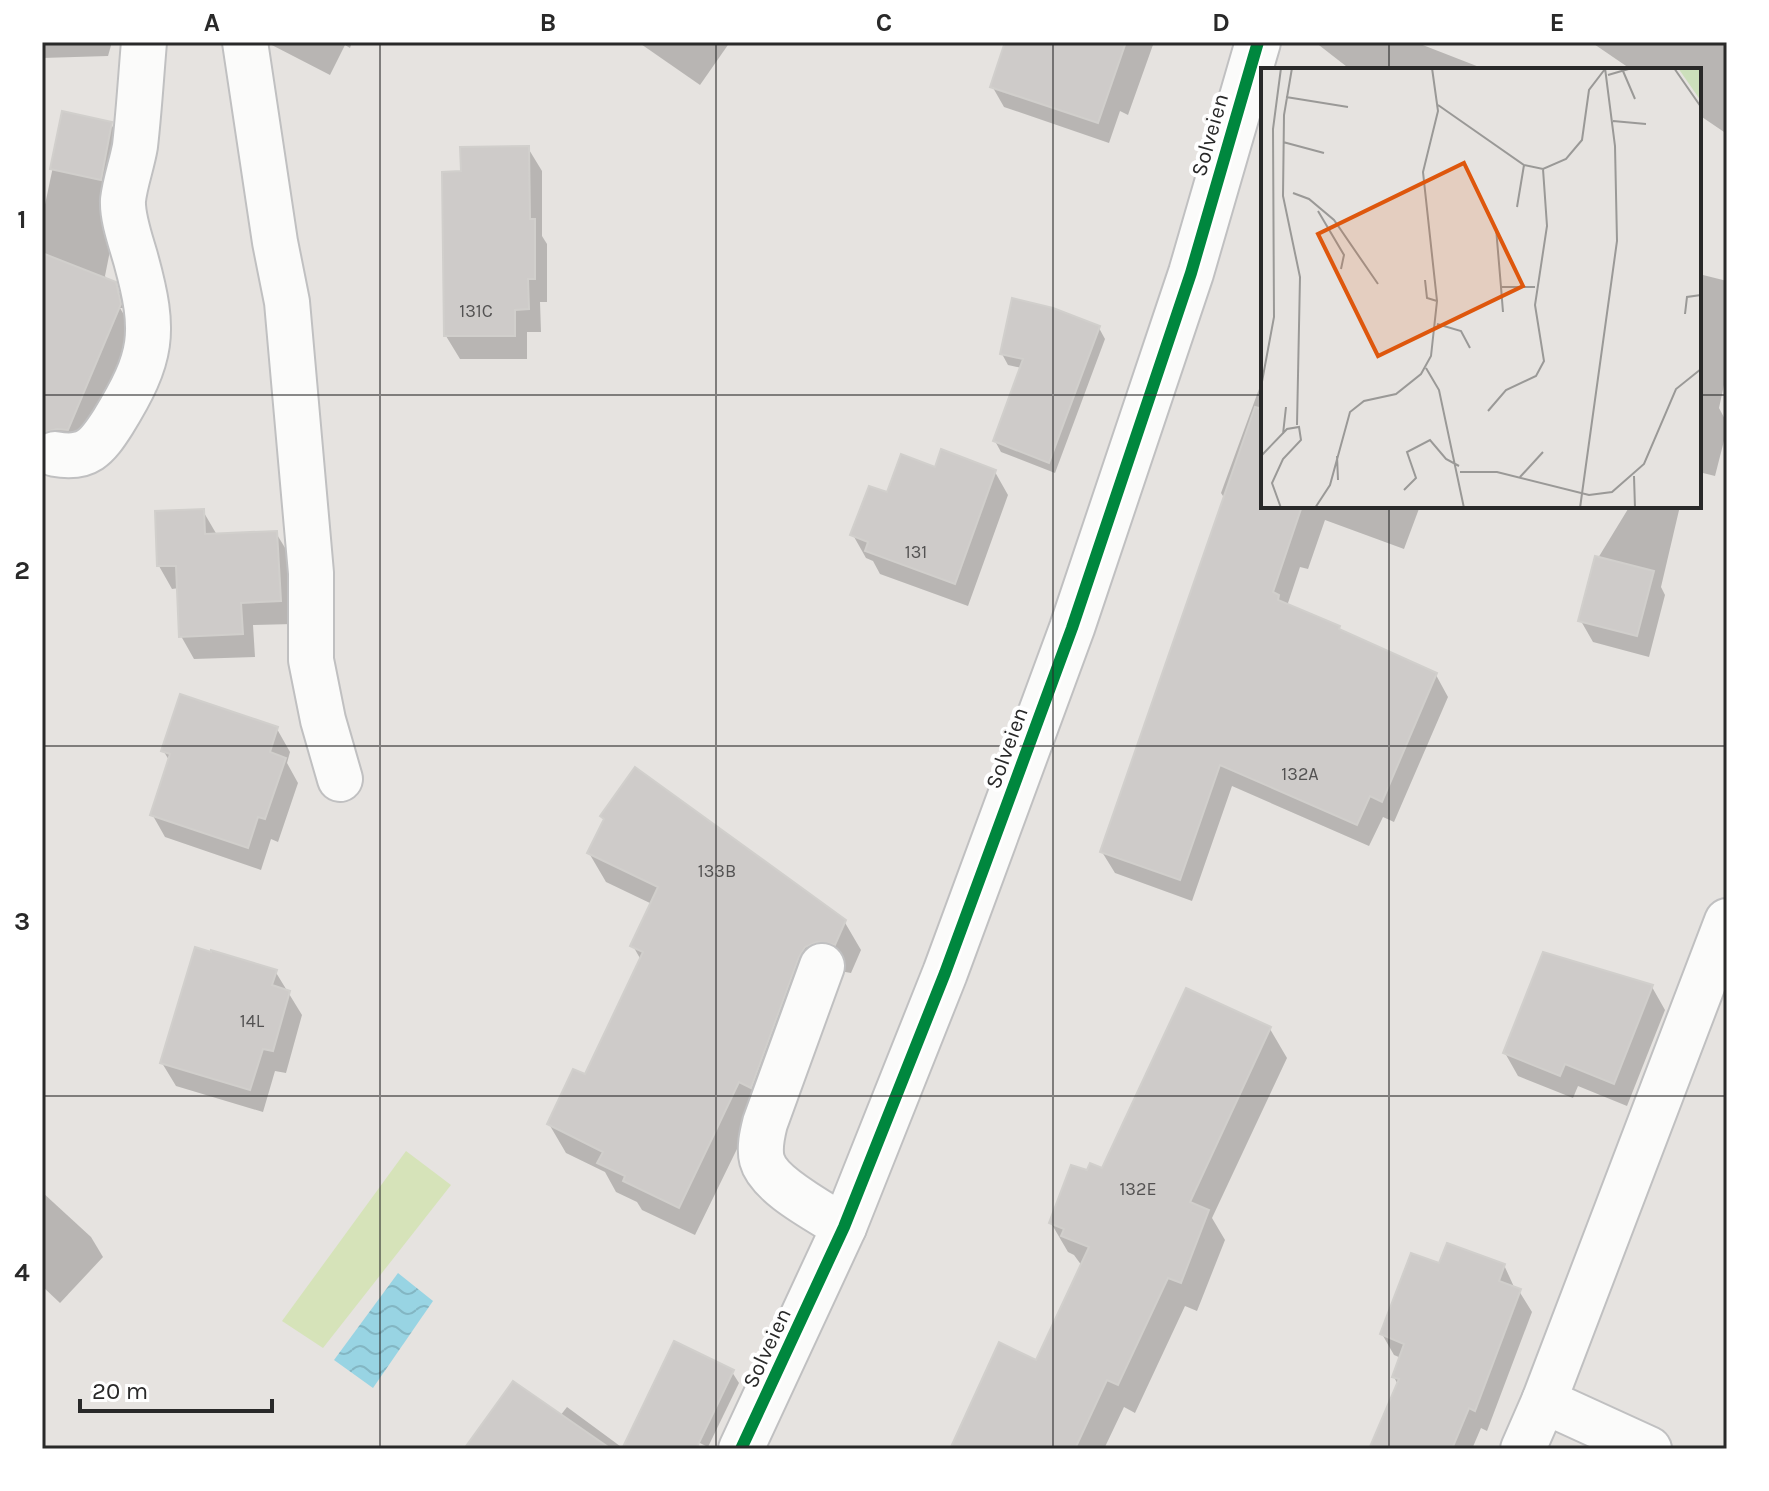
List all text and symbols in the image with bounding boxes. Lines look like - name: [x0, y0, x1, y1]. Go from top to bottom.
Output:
- text: A: [204, 7, 220, 38]
- text: B: [540, 7, 556, 38]
- text: C: [876, 7, 892, 38]
- text: D: [1212, 7, 1230, 38]
- text: E: [1549, 7, 1565, 38]
- inset map: [1261, 68, 1701, 508]
- street label: Solveien: [1186, 91, 1234, 179]
- text: 1: [17, 204, 27, 235]
- house number: 131C: [459, 300, 493, 322]
- house number: 131: [905, 541, 927, 563]
- text: 2: [14, 555, 30, 586]
- street label: Solveien: [980, 704, 1034, 792]
- house number: 132A: [1281, 763, 1319, 785]
- house number: 133B: [698, 860, 736, 882]
- text: 3: [14, 906, 30, 937]
- house number: 14L: [240, 1010, 265, 1032]
- house number: 132E: [1119, 1178, 1157, 1200]
- text: 4: [14, 1257, 30, 1288]
- street label: Solveien: [737, 1304, 797, 1392]
- scale bar: [80, 1363, 272, 1413]
- text: 20 m: [92, 1377, 148, 1405]

